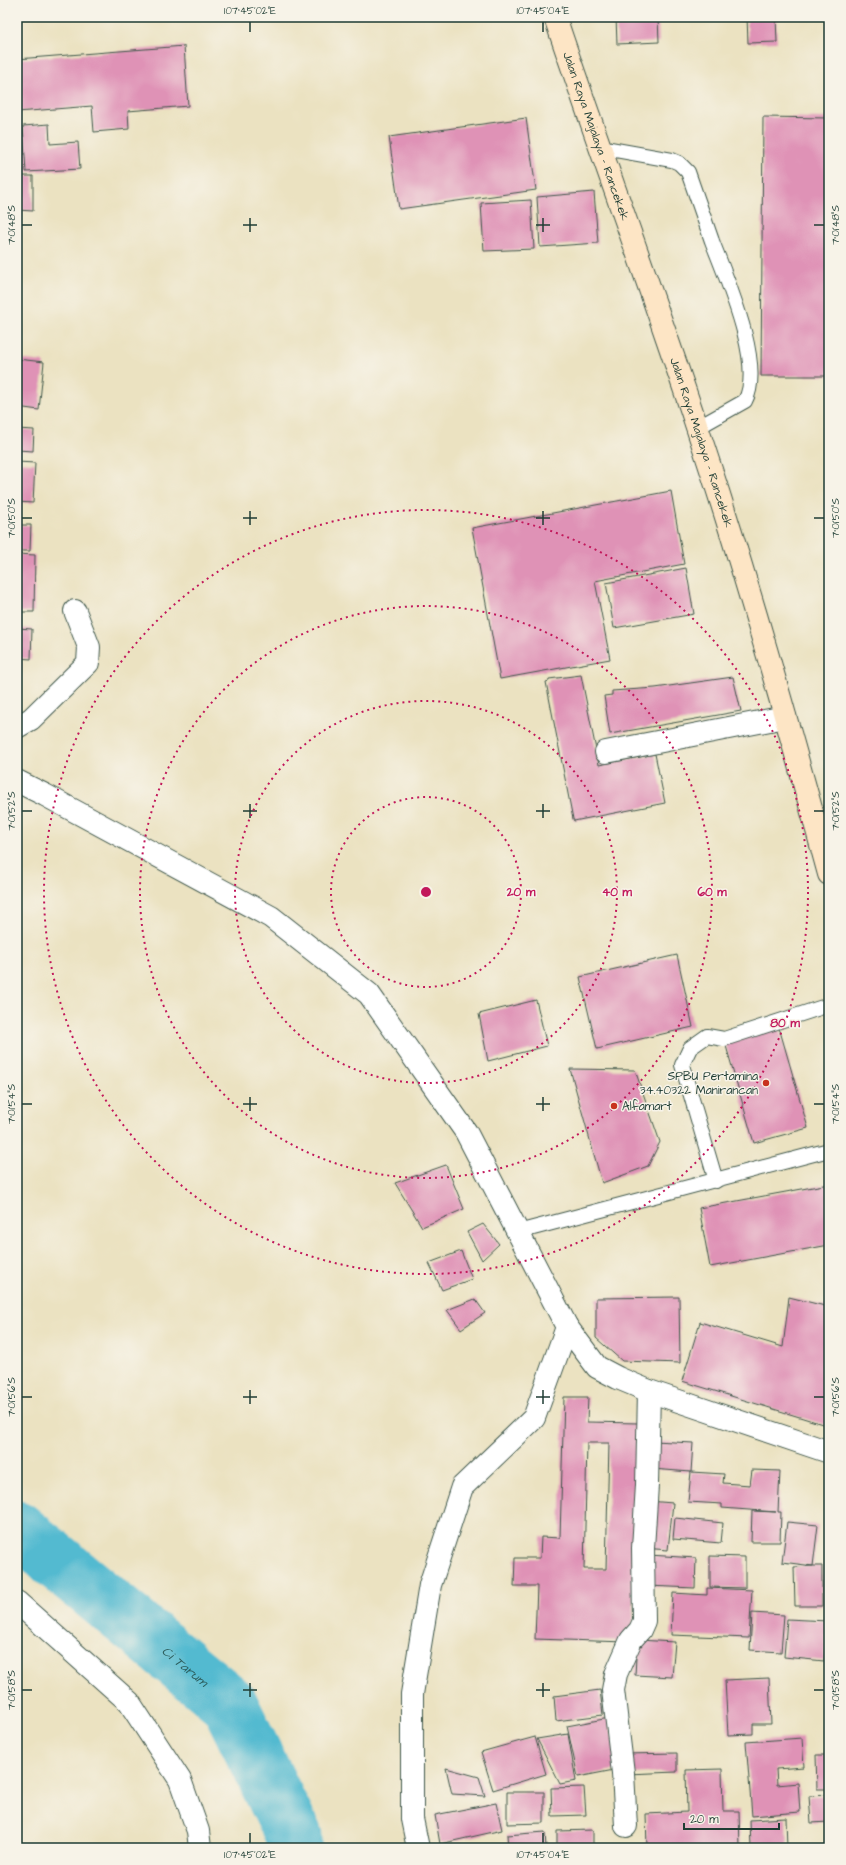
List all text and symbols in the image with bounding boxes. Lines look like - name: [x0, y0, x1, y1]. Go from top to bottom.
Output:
- text: 107°45'02"E: [224, 4, 276, 18]
- text: 107°45'04"E: [517, 4, 570, 18]
- street label: Jalan Raya Majalaya - Rancekek: [559, 49, 634, 223]
- text: 7°01'48"S: [5, 205, 19, 245]
- text: 7°01'48"S: [829, 205, 843, 245]
- street label: Jalan Raya Majalaya - Rancekek: [666, 355, 737, 530]
- text: 7°01'50"S: [5, 498, 19, 538]
- text: 7°01'50"S: [829, 498, 843, 538]
- text: 7°01'52"S: [5, 791, 19, 831]
- text: 7°01'52"S: [829, 791, 843, 831]
- text: 20 m: [506, 884, 536, 901]
- text: 40 m: [602, 884, 633, 901]
- text: 60 m: [697, 884, 727, 901]
- centre of rings: [419, 885, 433, 899]
- text: 80 m: [770, 1015, 800, 1032]
- place label: SPBU Pertamina 34.40322 Manirancan: [639, 1068, 758, 1099]
- marker: SPBU Pertamina 34.40322 Manirancan: [761, 1078, 771, 1088]
- text: 7°01'54"S: [5, 1083, 19, 1124]
- text: 7°01'54"S: [829, 1083, 843, 1124]
- place label: Alfamart: [622, 1098, 672, 1115]
- marker: Alfamart: [609, 1101, 619, 1111]
- text: 7°01'56"S: [5, 1377, 19, 1417]
- text: 7°01'56"S: [829, 1377, 843, 1417]
- water label: Ci Tarum: [158, 1642, 213, 1692]
- text: 7°01'58"S: [5, 1669, 19, 1710]
- text: 7°01'58"S: [829, 1669, 843, 1710]
- scale bar: [684, 1805, 779, 1831]
- text: 20 m: [690, 1811, 719, 1828]
- text: 107°45'02"E: [224, 1848, 276, 1862]
- text: 107°45'04"E: [517, 1848, 570, 1862]

